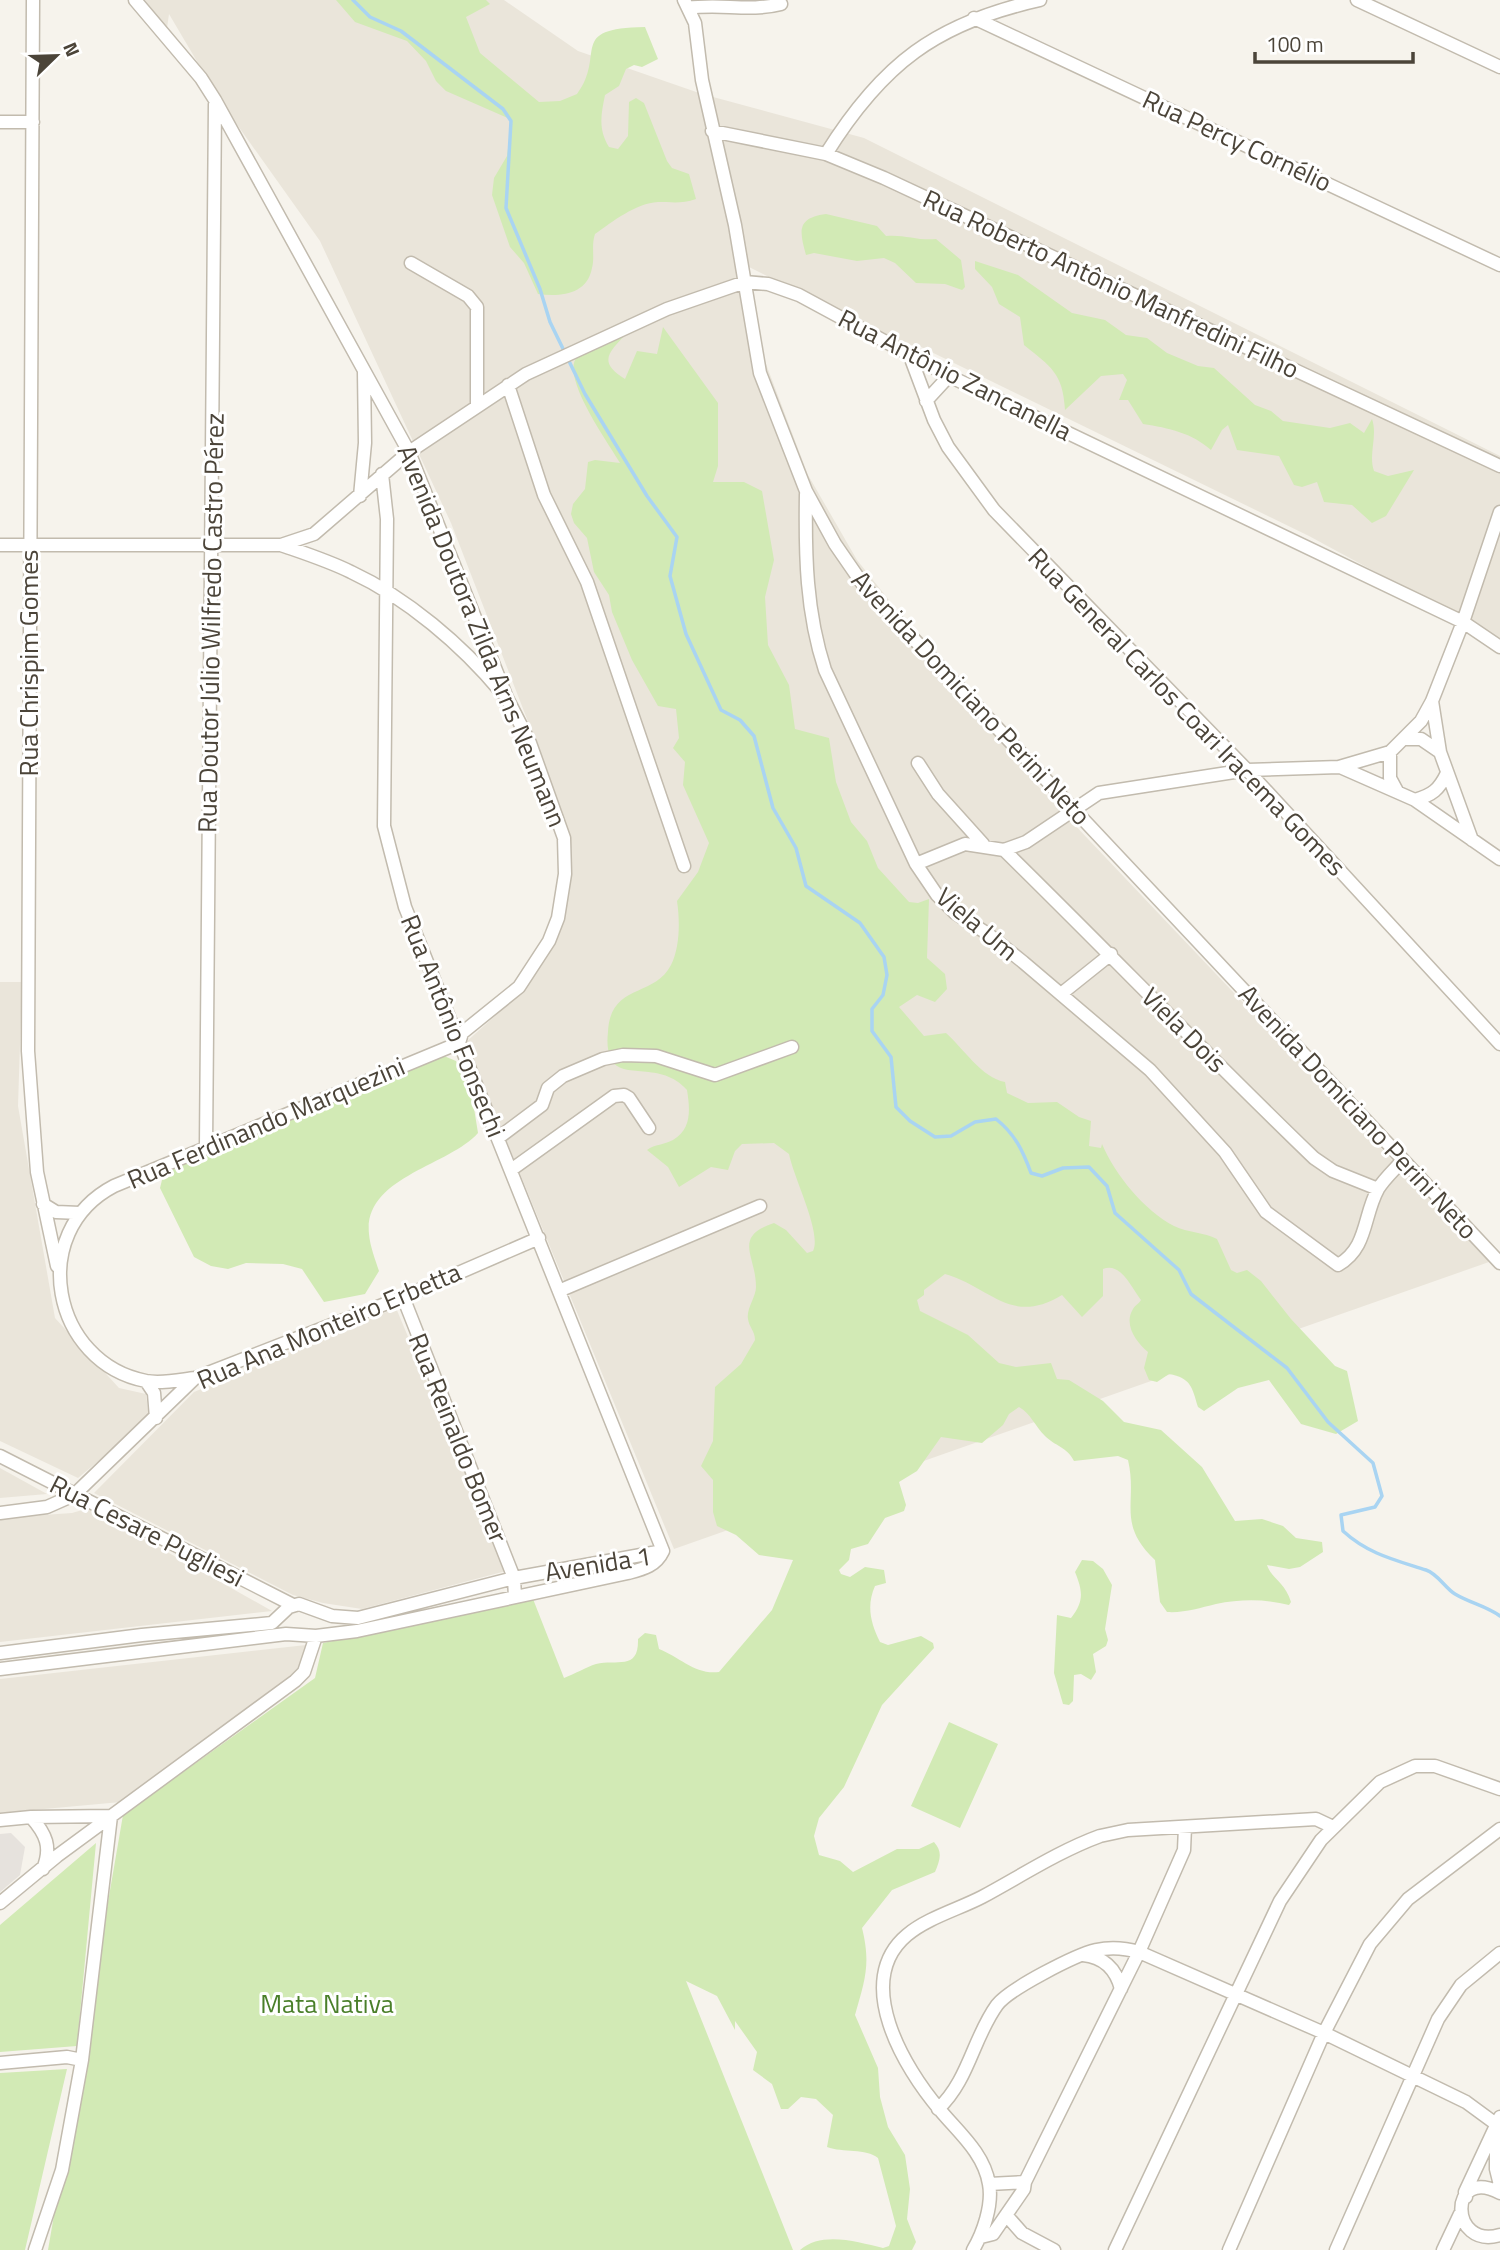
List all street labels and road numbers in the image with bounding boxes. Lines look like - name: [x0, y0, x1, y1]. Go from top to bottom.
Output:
- street label: Rua Percy Cornélio: [1136, 80, 1338, 201]
- street label: Rua Roberto Antônio Manfredini Filho: [917, 179, 1306, 388]
- street label: Rua Antônio Zancanella: [832, 299, 1079, 450]
- street label: Rua Doutor Júlio Wilfredo Castro Pérez: [187, 413, 234, 833]
- street label: Avenida Doutora Zilda Arns Neumann: [388, 439, 577, 833]
- street label: Rua General Carlos Coari Iracema Gomes: [1019, 539, 1355, 885]
- street label: Rua Chrispim Gomes: [9, 550, 48, 776]
- street label: Avenida Domiciano Perini Neto: [843, 562, 1100, 834]
- street label: Viela Um: [928, 877, 1027, 970]
- street label: Rua Antônio Fonsechi: [391, 909, 516, 1143]
- street label: Avenida Domiciano Perini Neto: [1230, 976, 1487, 1248]
- street label: Viela Dois: [1133, 978, 1236, 1081]
- street label: Rua Ferdinando Marquezini: [121, 1046, 411, 1199]
- street label: Rua Ana Monteiro Erbetta: [191, 1252, 467, 1399]
- street label: Rua Reinaldo Bomer: [399, 1327, 518, 1548]
- street label: Rua Cesare Pugliesi: [43, 1465, 251, 1596]
- street label: Avenida 1: [542, 1536, 654, 1591]

